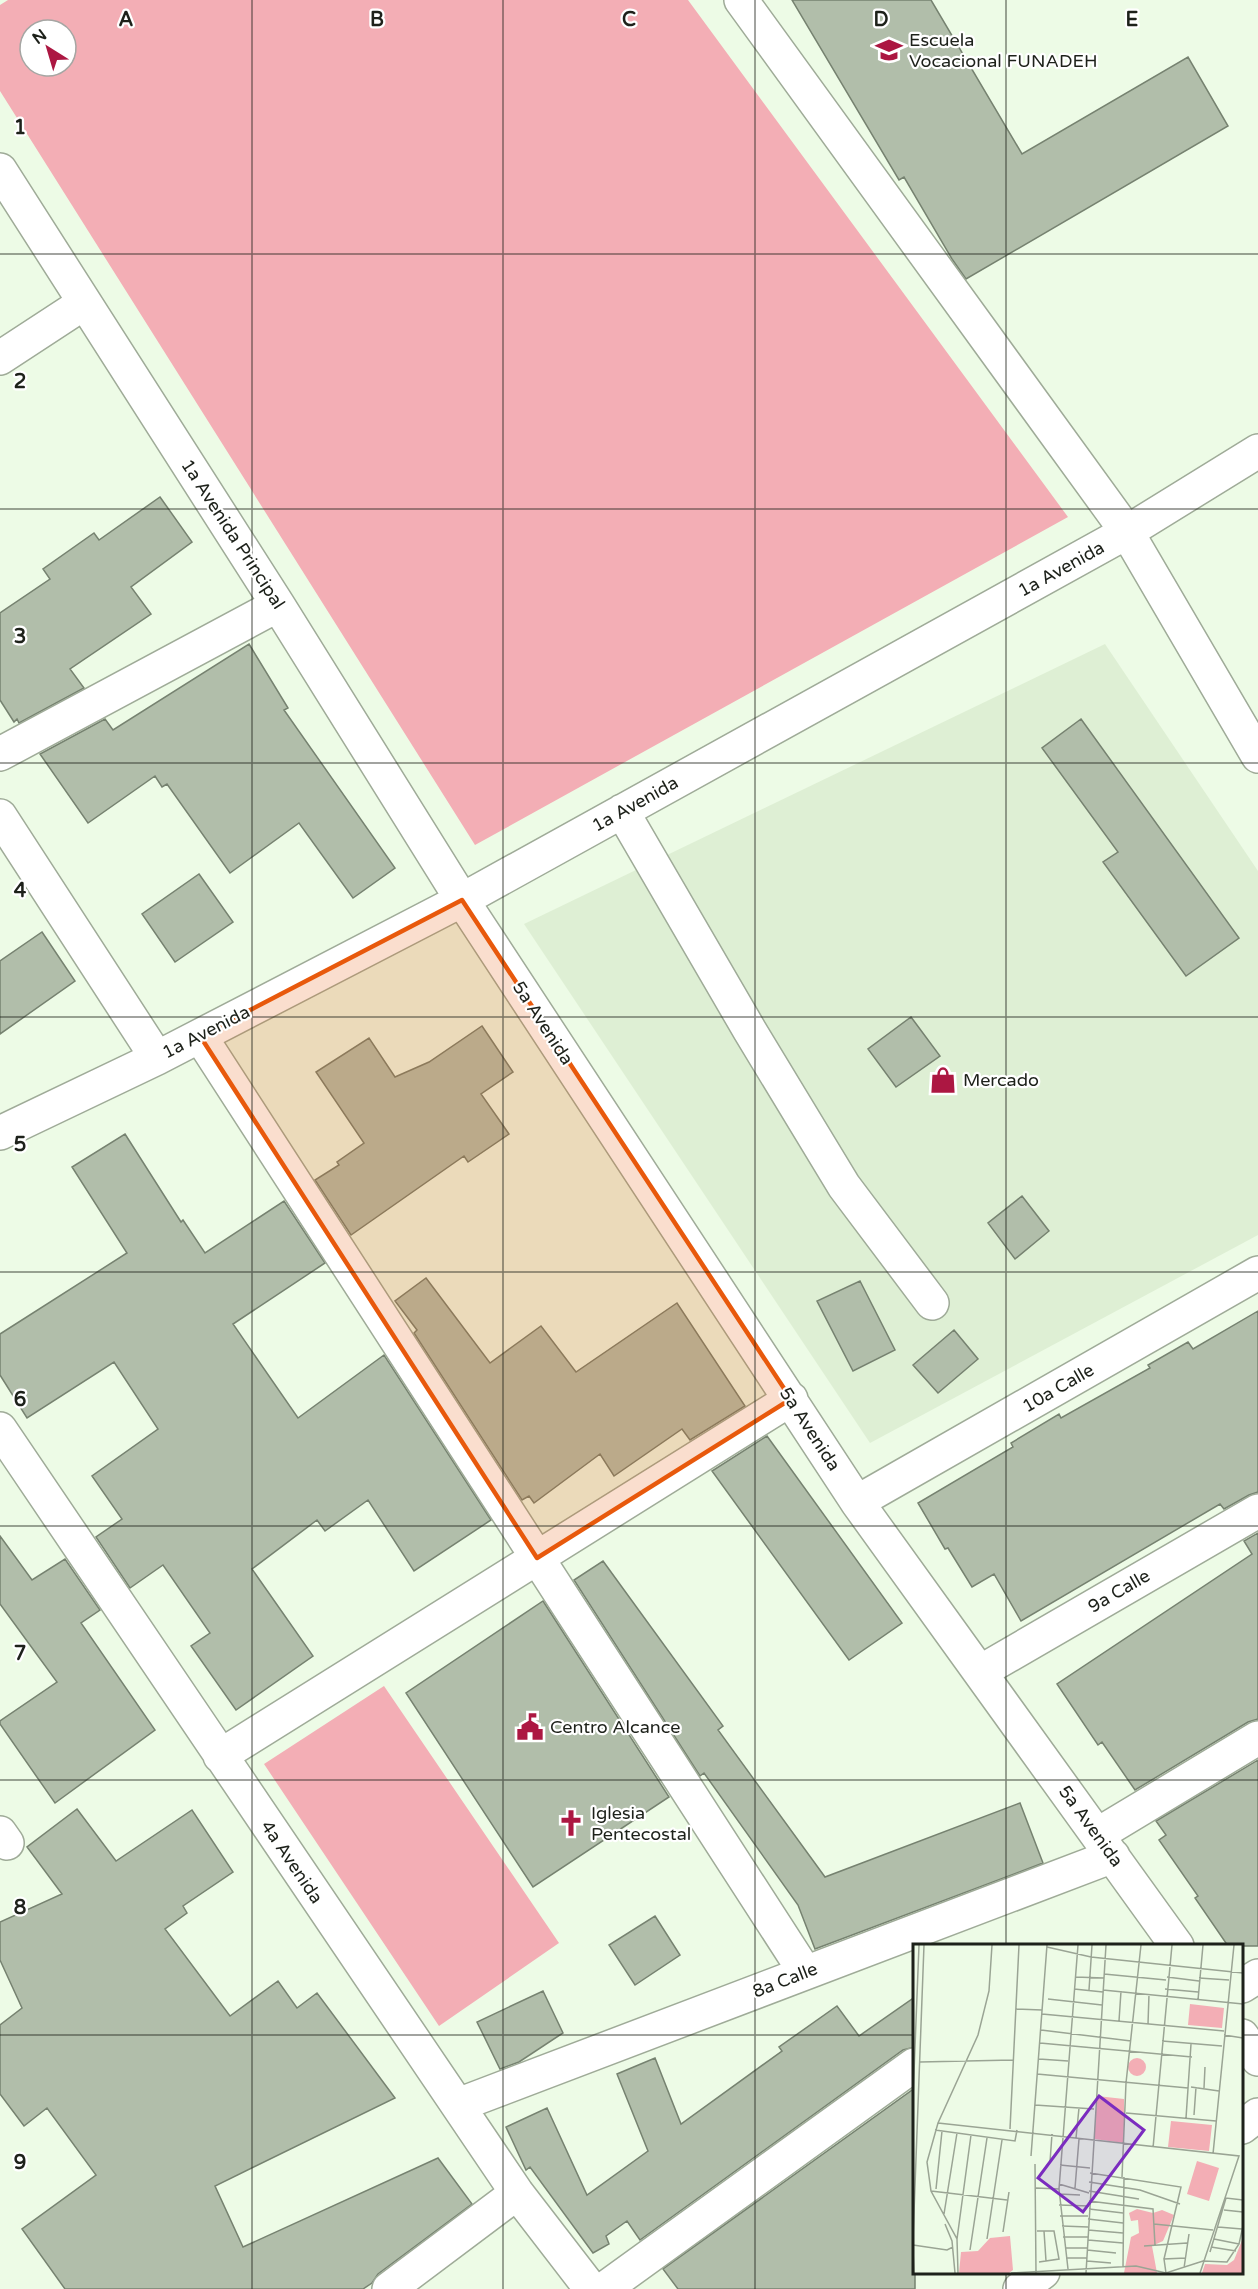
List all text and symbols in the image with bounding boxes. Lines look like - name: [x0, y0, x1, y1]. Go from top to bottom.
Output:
- text: A: [119, 8, 134, 32]
- text: B: [370, 8, 384, 32]
- text: C: [622, 8, 636, 32]
- text: D: [873, 8, 889, 32]
- text: E: [1126, 8, 1139, 32]
- north arrow: [18, 18, 78, 78]
- text: N: [28, 25, 51, 49]
- place label: Escuela Vocacional FUNADEH: [909, 29, 1097, 72]
- school or university icon: Escuela Vocacional FUNADEH: [874, 35, 904, 65]
- text: 1: [14, 116, 26, 140]
- text: 2: [14, 370, 26, 394]
- street label: 1a Avenida Principal: [176, 455, 290, 613]
- street label: 1a Avenida: [1014, 536, 1108, 602]
- text: 3: [14, 625, 26, 649]
- street label: 1a Avenida: [588, 771, 682, 837]
- text: 4: [14, 879, 27, 903]
- street label: 5a Avenida: [508, 977, 578, 1069]
- street label: 1a Avenida: [159, 1001, 253, 1063]
- shop icon: Mercado: [928, 1065, 958, 1095]
- place label: Mercado: [963, 1069, 1039, 1091]
- text: 5: [14, 1133, 26, 1157]
- street label: 10a Calle: [1018, 1359, 1098, 1417]
- street label: 5a Avenida: [775, 1383, 845, 1475]
- text: 6: [14, 1388, 26, 1412]
- street label: 9a Calle: [1084, 1565, 1154, 1617]
- text: 7: [14, 1642, 26, 1666]
- public building icon: Centro Alcance: [515, 1712, 545, 1742]
- place label: Centro Alcance: [550, 1716, 680, 1738]
- street label: 5a Avenida: [1054, 1781, 1128, 1871]
- place label: Iglesia Pentecostal: [591, 1802, 691, 1845]
- church icon: Iglesia Pentecostal: [556, 1808, 586, 1838]
- street label: 4a Avenida: [256, 1816, 328, 1908]
- text: 8: [14, 1896, 26, 1920]
- inset map: [913, 1944, 1243, 2274]
- street label: 8a Calle: [749, 1958, 821, 2002]
- text: 9: [14, 2151, 26, 2175]

